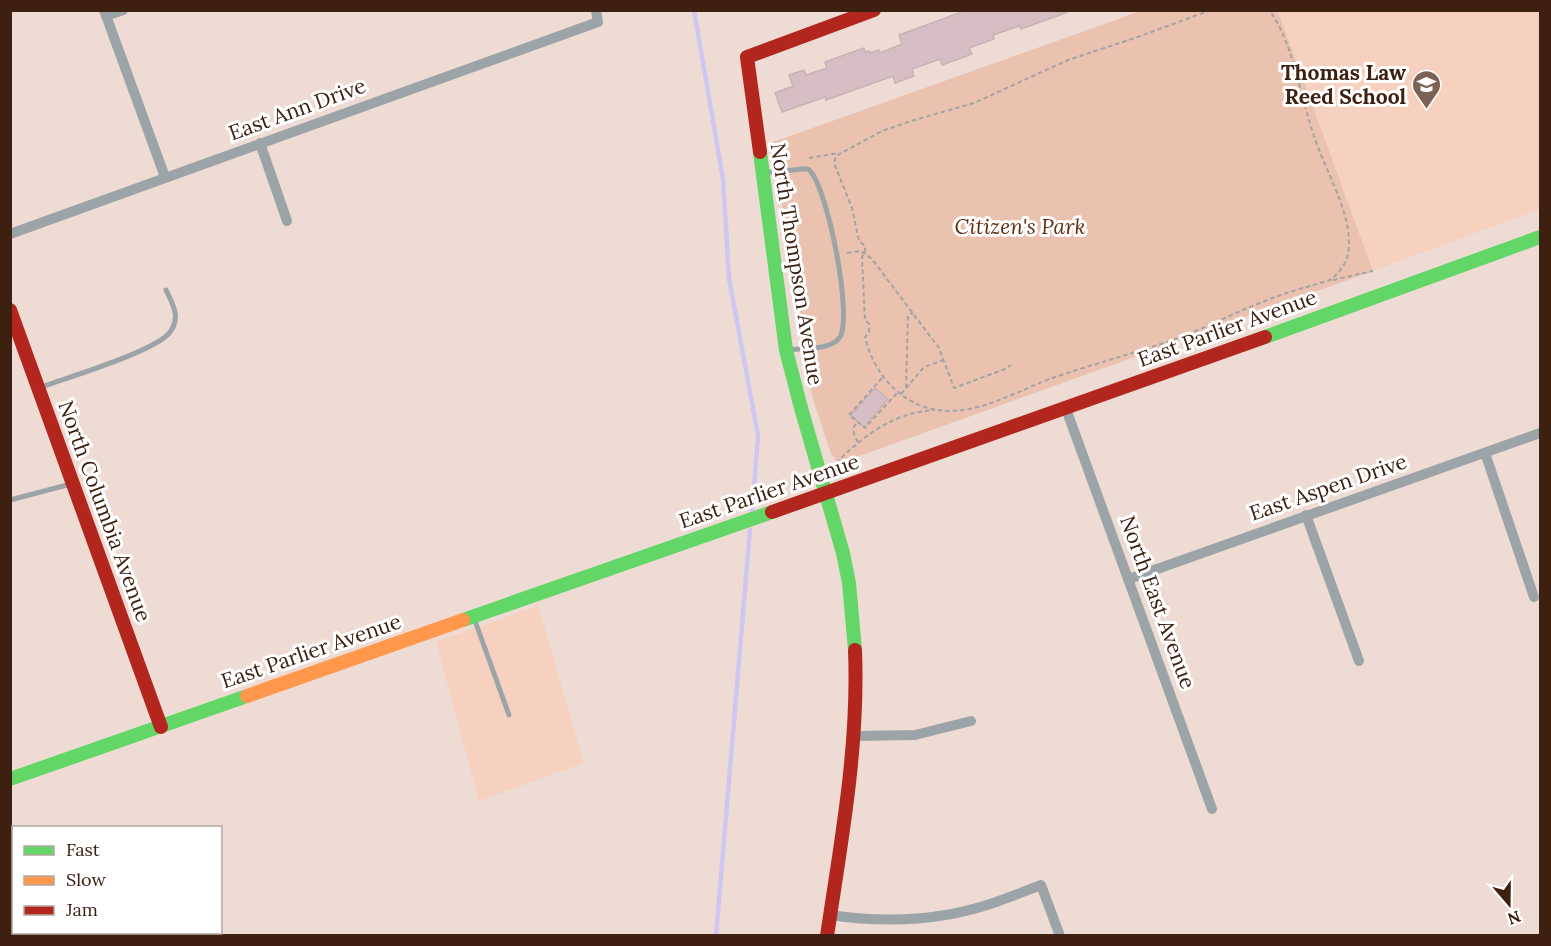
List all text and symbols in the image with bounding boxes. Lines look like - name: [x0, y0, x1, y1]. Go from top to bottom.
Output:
- place label: Thomas Law Reed School: [1281, 59, 1406, 110]
- school or university icon: Thomas Law Reed School: [1411, 68, 1443, 110]
- street label: East Ann Drive: [225, 72, 369, 146]
- street label: North Thompson Avenue: [765, 141, 829, 387]
- park label: Citizen's Park: [955, 213, 1085, 240]
- street label: East Parlier Avenue: [1134, 283, 1320, 373]
- street label: North Columbia Avenue: [52, 397, 158, 625]
- street label: East Aspen Drive: [1246, 447, 1410, 527]
- street label: East Parlier Avenue: [675, 448, 863, 534]
- street label: North East Avenue: [1114, 512, 1202, 692]
- street label: East Parlier Avenue: [217, 608, 405, 694]
- legend: [12, 826, 222, 934]
- text: Fast: [66, 838, 100, 861]
- text: Slow: [66, 868, 106, 891]
- north arrow: [1479, 874, 1539, 934]
- text: Jam: [65, 898, 98, 921]
- text: N: [1505, 907, 1523, 930]

